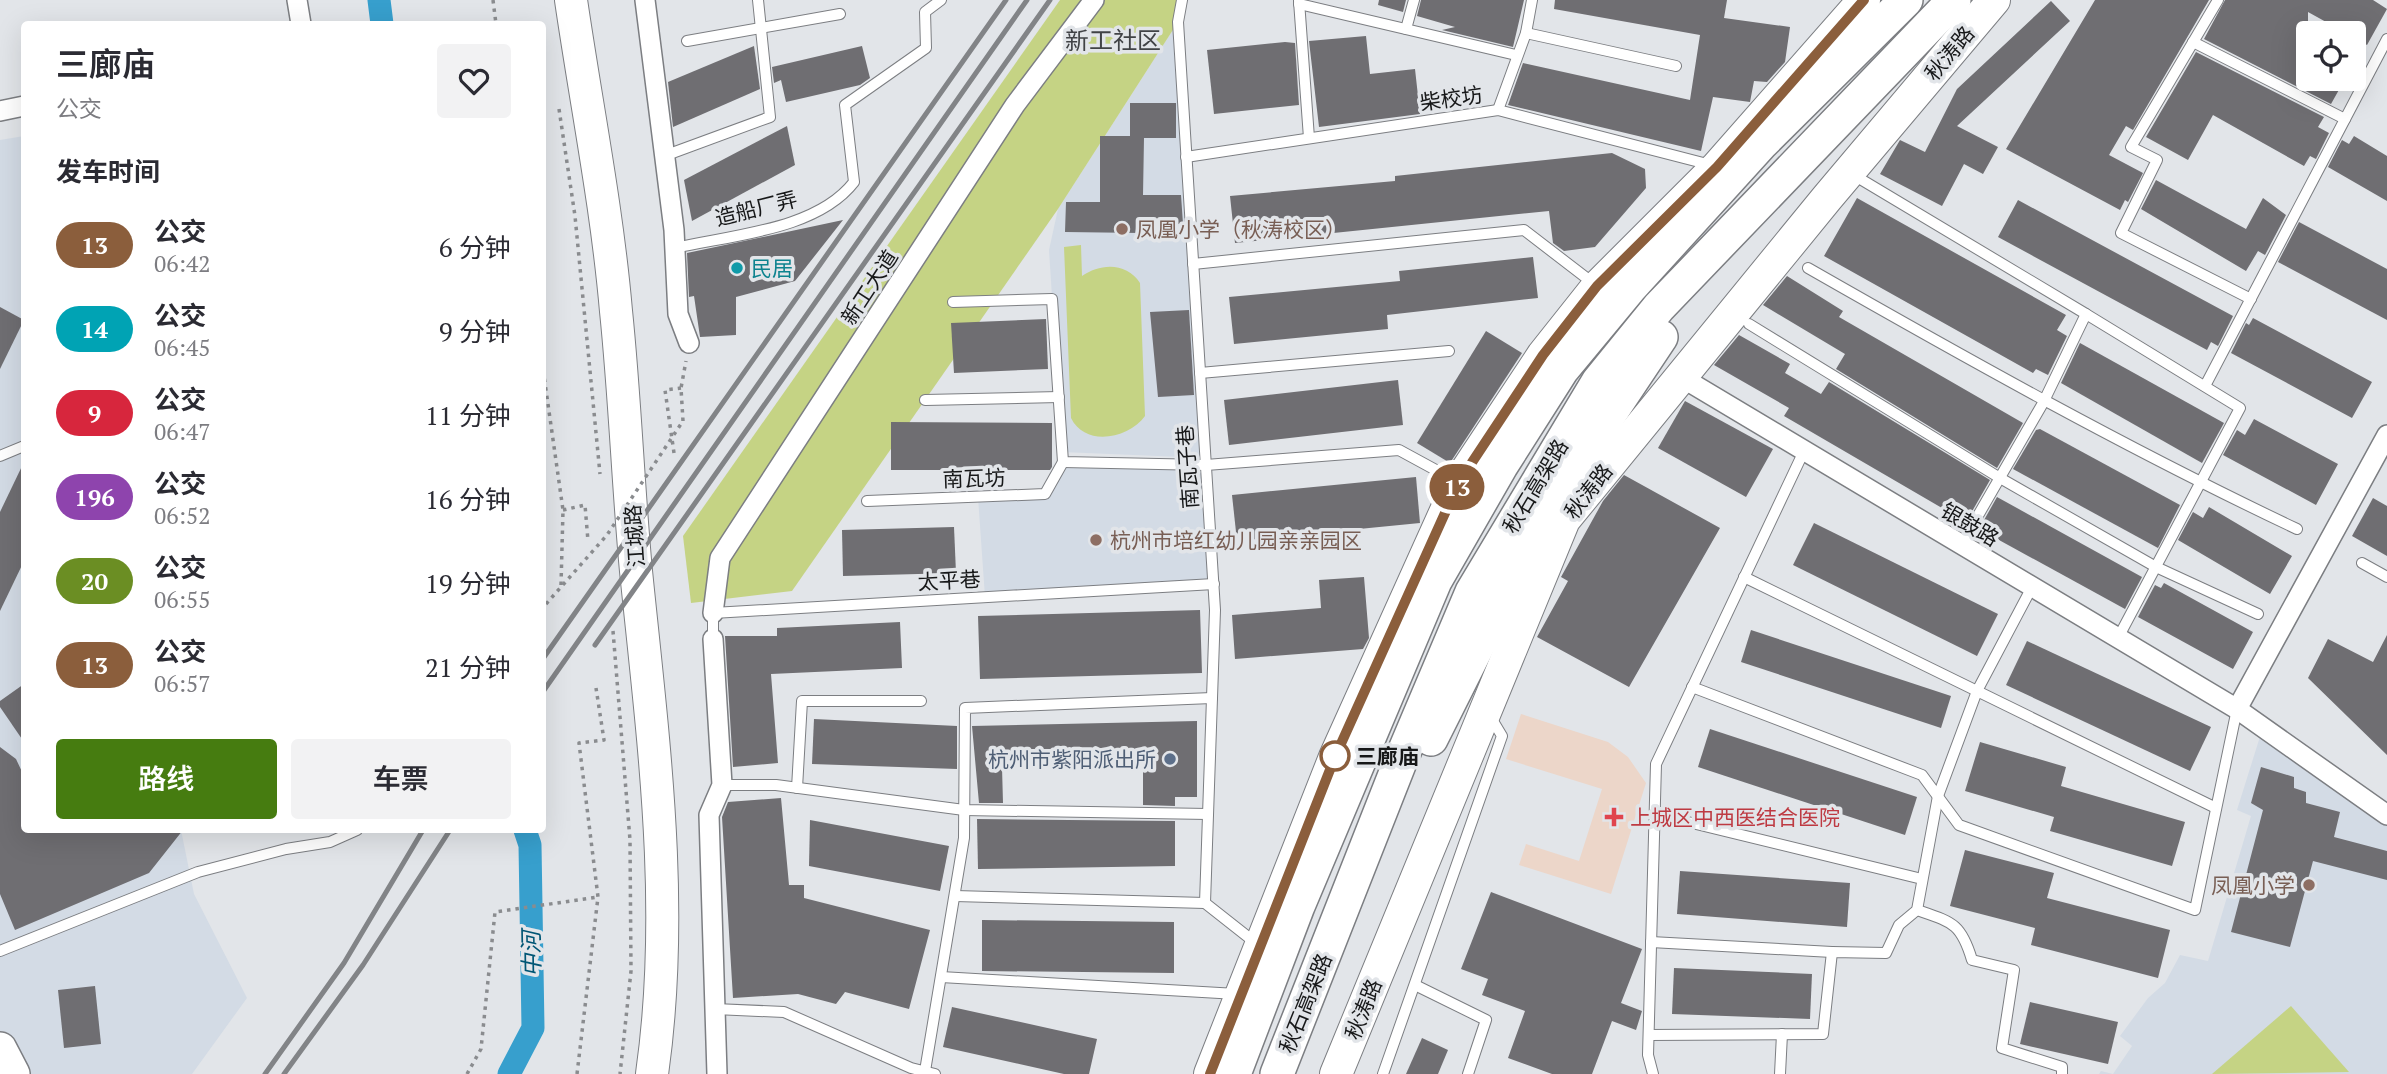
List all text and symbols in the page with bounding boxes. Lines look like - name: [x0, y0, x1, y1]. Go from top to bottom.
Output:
- street label: 秋涛路: [1918, 20, 1980, 86]
- map controls: [2296, 21, 2366, 91]
- button: locate: [2296, 21, 2366, 91]
- district label: 新工社区: [1065, 24, 1161, 56]
- text: 三廊庙: [56, 42, 155, 85]
- button: heart: [437, 44, 511, 118]
- street label: 柴校坊: [1418, 80, 1484, 116]
- text: 公交: [56, 93, 102, 124]
- text: 发车时间: [56, 154, 160, 188]
- street label: 造船厂弄: [712, 184, 800, 232]
- text: 公交: [154, 214, 206, 248]
- place label: 凤凰小学（秋涛校区）: [1136, 215, 1346, 243]
- marker: 凤凰小学（秋涛校区）: [1114, 221, 1130, 237]
- text: 13: [81, 229, 108, 261]
- text: 6 分钟: [439, 230, 511, 264]
- street label: 新工大道: [834, 244, 904, 330]
- text: 06:42: [154, 248, 211, 279]
- place label: 民居: [751, 254, 793, 282]
- marker: 民居: [729, 260, 745, 276]
- text: 公交: [154, 298, 206, 332]
- text: 14: [81, 313, 108, 345]
- text: 9 分钟: [439, 314, 511, 348]
- text: 06:45: [154, 332, 211, 363]
- text: 公交: [154, 382, 206, 416]
- text: 9: [88, 397, 101, 429]
- text: 11 分钟: [425, 398, 511, 432]
- text: 06:47: [154, 416, 211, 447]
- street label: 南瓦子巷: [1170, 424, 1204, 510]
- street label: 秋石高架路: [1496, 434, 1574, 538]
- street label: 秋涛路: [1558, 458, 1618, 524]
- street label: 南瓦坊: [942, 463, 1006, 493]
- line badge: 13: [1426, 464, 1488, 510]
- text: 公交: [154, 466, 206, 500]
- text: 13: [1443, 471, 1471, 503]
- text: 196: [74, 481, 115, 513]
- text: 16 分钟: [425, 482, 511, 516]
- street label: 银鼓路: [1936, 496, 2004, 552]
- text: 06:52: [154, 500, 211, 531]
- street label: 江城路: [618, 504, 650, 568]
- place label: 杭州市培红幼儿园亲亲园区: [1110, 526, 1362, 554]
- marker: 杭州市培红幼儿园亲亲园区: [1088, 532, 1104, 548]
- text: 公交: [154, 550, 206, 584]
- street label: 太平巷: [917, 564, 981, 596]
- text: 20: [81, 565, 108, 597]
- text: 19 分钟: [425, 566, 511, 600]
- text: 06:55: [154, 584, 211, 615]
- text: 公交: [154, 634, 206, 668]
- text: 13: [81, 649, 108, 681]
- text: 21 分钟: [425, 650, 511, 684]
- text: 06:57: [154, 668, 211, 699]
- button: 路线: [56, 739, 277, 819]
- button: 车票: [291, 739, 511, 819]
- marker: 三廊庙: [1320, 741, 1350, 771]
- place label: 三廊庙: [1356, 742, 1419, 770]
- place label: 杭州市紫阳派出所: [988, 745, 1156, 773]
- marker: 杭州市紫阳派出所: [1162, 751, 1178, 767]
- place label: 上城区中西医结合医院: [1630, 803, 1840, 831]
- marker: 上城区中西医结合医院: [1604, 807, 1624, 827]
- place label: 凤凰小学: [2211, 871, 2295, 899]
- marker: 凤凰小学: [2301, 877, 2317, 893]
- water label: 中河: [515, 927, 547, 977]
- street label: 秋石高架路: [1272, 949, 1338, 1057]
- street label: 秋涛路: [1338, 975, 1388, 1043]

